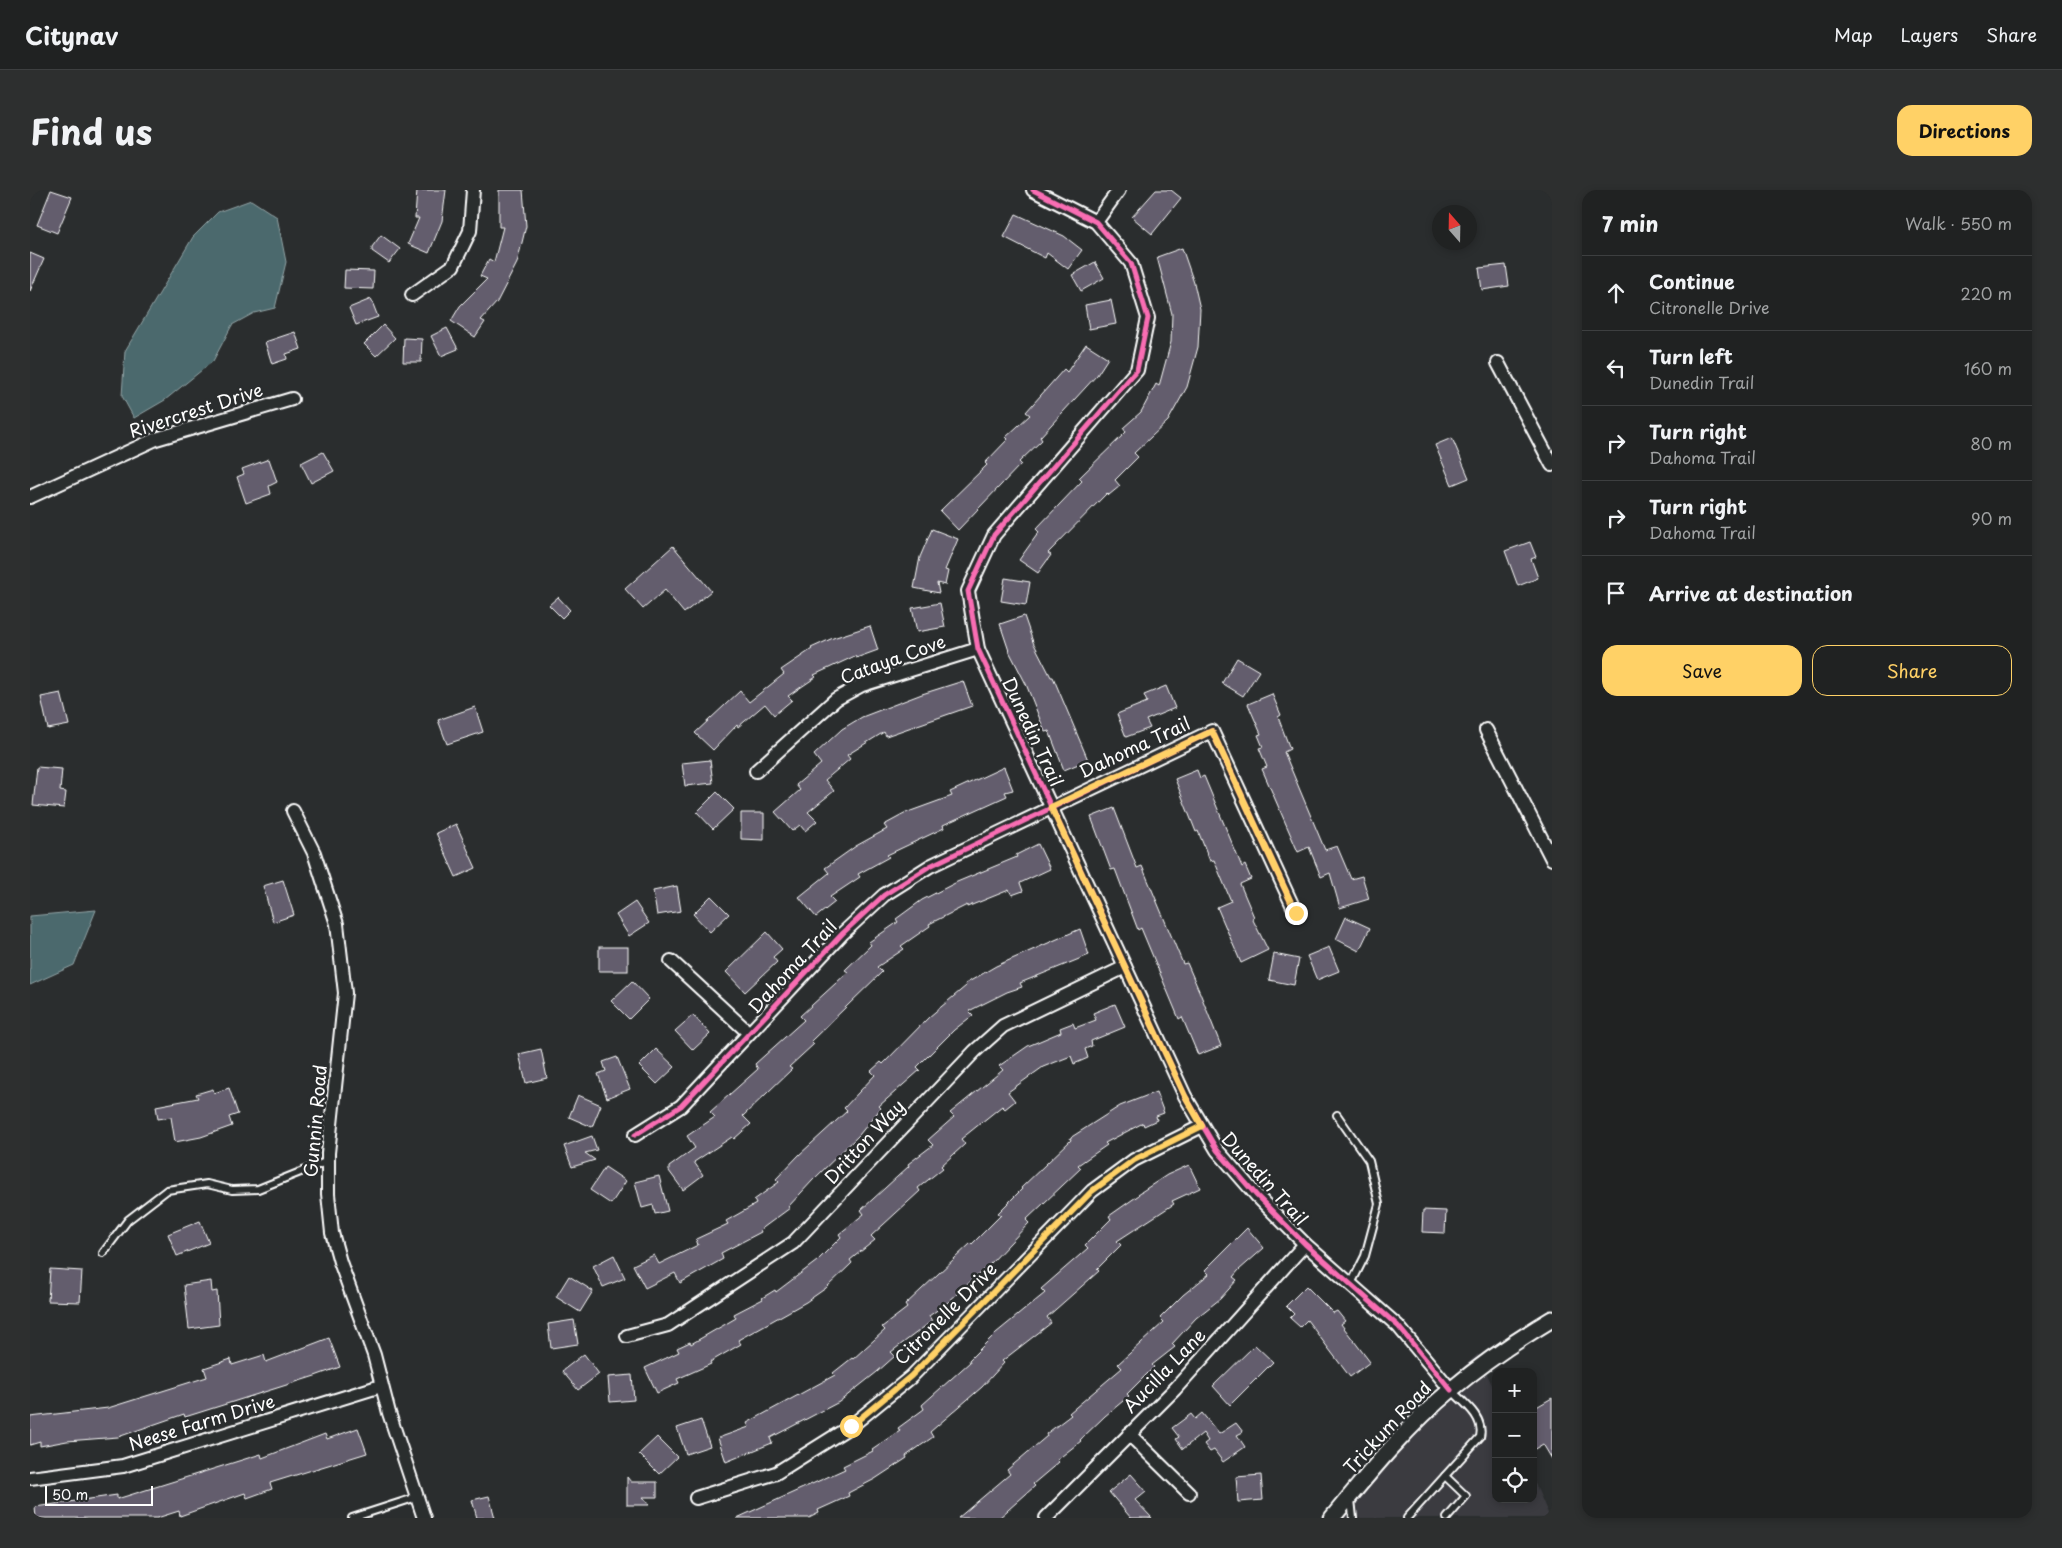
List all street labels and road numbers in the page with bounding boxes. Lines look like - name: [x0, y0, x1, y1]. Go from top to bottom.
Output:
- street label: Rivercrest Drive: [125, 375, 266, 444]
- street label: Cataya Cove: [836, 627, 949, 690]
- street label: Dunedin Trail: [996, 672, 1071, 791]
- street label: Dahoma Trail: [1074, 709, 1195, 784]
- street label: Dahoma Trail: [741, 913, 843, 1019]
- street label: Gunnin Road: [296, 1063, 333, 1178]
- street label: Dritton Way: [817, 1093, 910, 1189]
- street label: Dunedin Trail: [1215, 1125, 1315, 1231]
- street label: Citronelle Drive: [887, 1255, 1002, 1370]
- street label: Aucilla Lane: [1116, 1322, 1211, 1418]
- street label: Trickum Road: [1337, 1374, 1437, 1479]
- street label: Neese Farm Drive: [125, 1387, 278, 1457]

